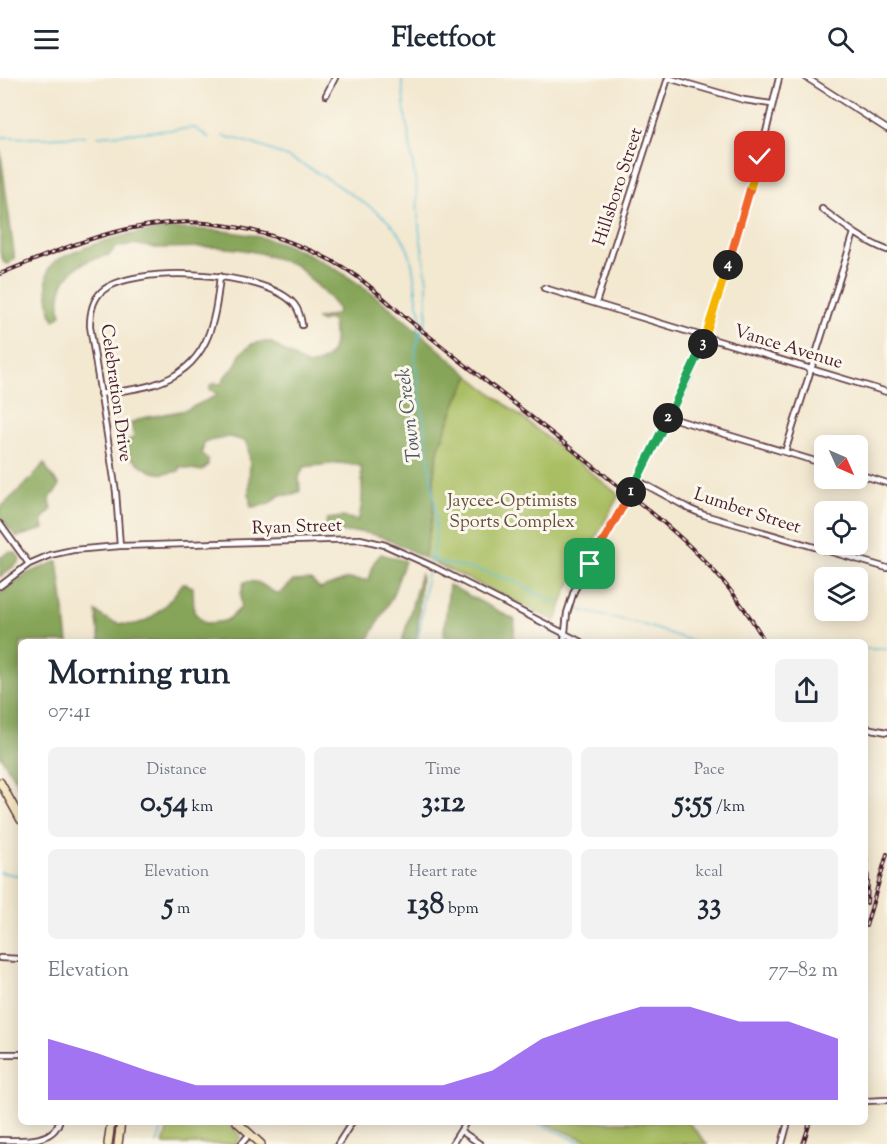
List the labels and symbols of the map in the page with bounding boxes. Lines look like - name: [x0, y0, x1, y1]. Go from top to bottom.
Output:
- street label: Hillsboro Street: [588, 125, 650, 249]
- pin: [734, 131, 785, 182]
- pin: 4: [713, 250, 743, 280]
- street label: Vance Avenue: [730, 319, 846, 377]
- street label: Celebration Drive: [92, 322, 138, 464]
- pin: 3: [688, 329, 718, 359]
- water label: Town Creek: [390, 366, 430, 464]
- pin: 2: [653, 403, 683, 433]
- north arrow: [814, 435, 868, 489]
- pin: 1: [616, 477, 646, 507]
- street label: Lumber Street: [690, 482, 804, 542]
- park label: Jaycee-Optimists Sports Complex: [446, 489, 577, 536]
- street label: Ryan Street: [251, 513, 343, 543]
- pin: [564, 538, 615, 589]

